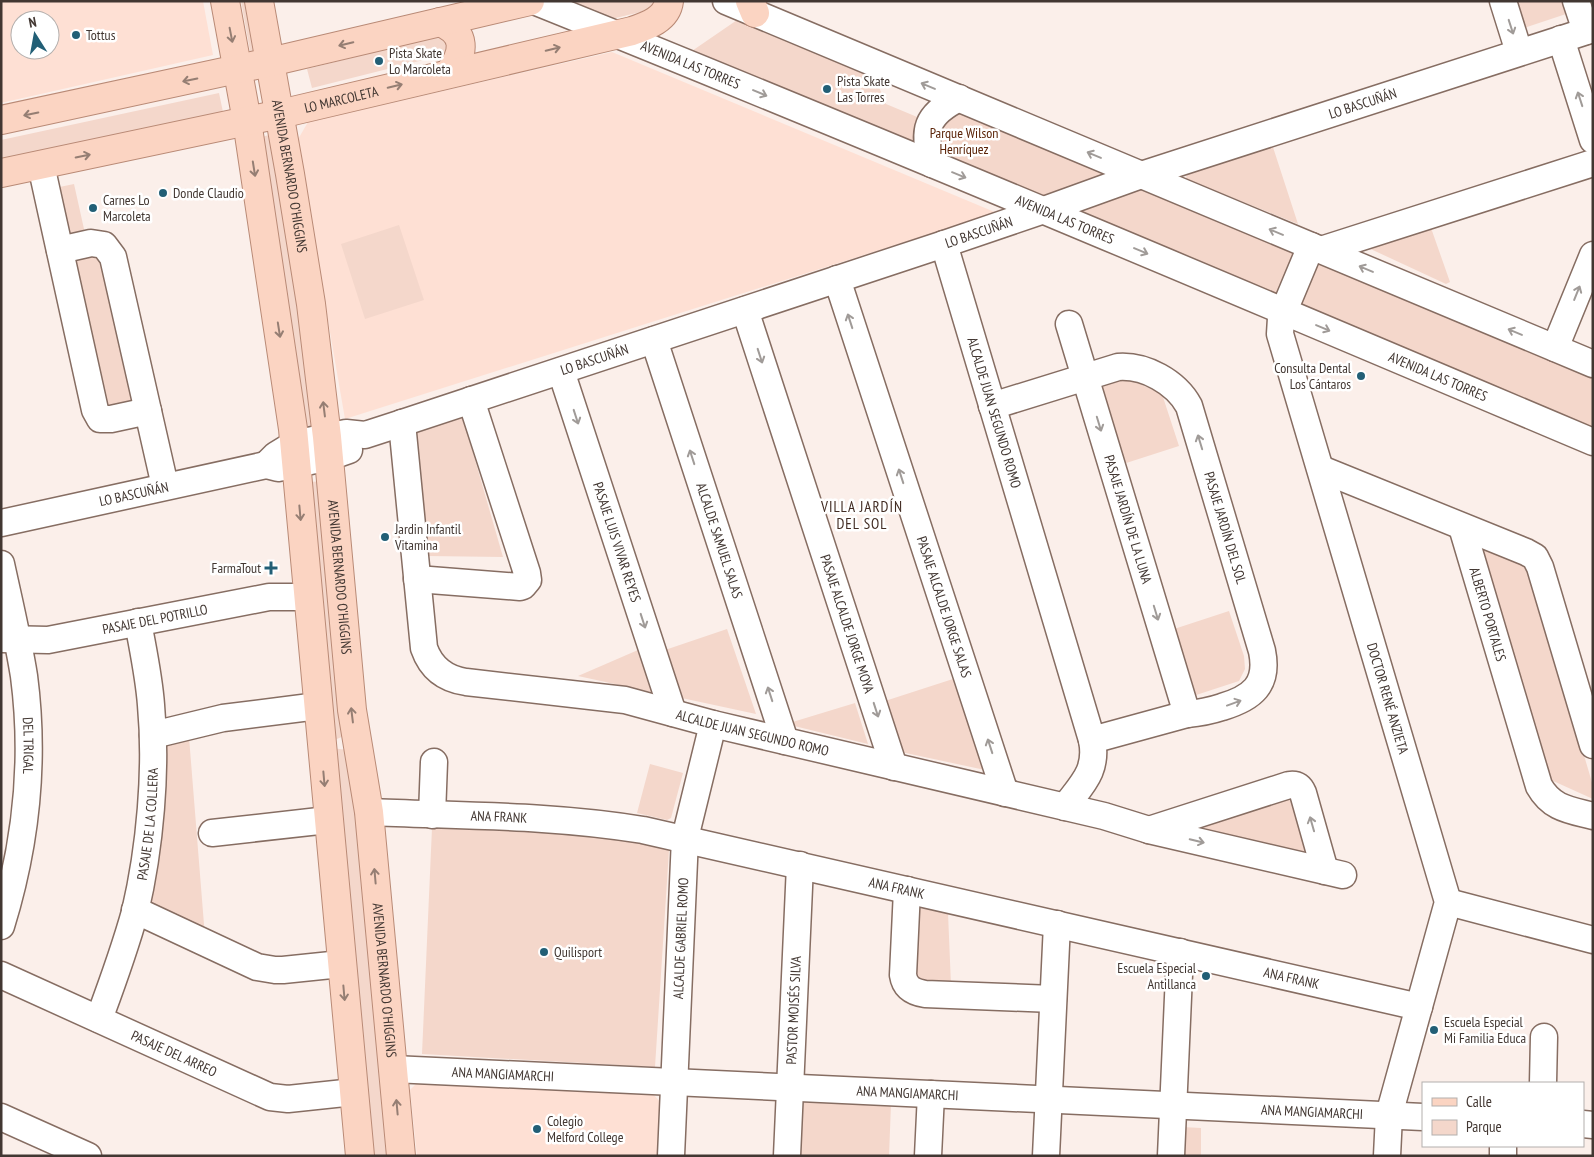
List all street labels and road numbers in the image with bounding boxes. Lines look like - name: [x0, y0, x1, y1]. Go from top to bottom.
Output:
- street label: AVENIDA LAS TORRES: [638, 36, 743, 93]
- street label: LO MARCOLETA: [302, 82, 380, 117]
- street label: LO BASCUÑÁN: [1327, 84, 1399, 123]
- street label: AVENIDA BERNARDO O'HIGGINS: [268, 98, 312, 254]
- street label: AVENIDA LAS TORRES: [1013, 191, 1117, 248]
- street label: LO BASCUÑÁN: [943, 212, 1015, 252]
- street label: ALCALDE JUAN SEGUNDO ROMO: [963, 335, 1025, 491]
- street label: LO BASCUÑÁN: [558, 340, 631, 379]
- street label: AVENIDA LAS TORRES: [1386, 348, 1490, 405]
- street label: PASAJE JARDÍN DE LA LUNA: [1100, 453, 1156, 586]
- street label: PASAJE JARDÍN DEL SOL: [1200, 470, 1251, 586]
- street label: LO BASCUÑÁN: [98, 478, 170, 510]
- street label: PASAJE LUIS VIVAR REYES: [589, 480, 645, 604]
- street label: ALCALDE SAMUEL SALAS: [692, 480, 747, 601]
- street label: AVENIDA BERNARDO O'HIGGINS: [324, 499, 356, 655]
- street label: PASAJE ALCALDE JORGE SALAS: [913, 534, 976, 680]
- street label: PASAJE ALCALDE JORGE MOYA: [816, 552, 878, 696]
- street label: ALBERTO PORTALES: [1465, 565, 1510, 663]
- street label: PASAJE DEL POTRILLO: [101, 600, 210, 638]
- street label: DOCTOR RENÉ ANZIETA: [1363, 641, 1413, 756]
- street label: ALCALDE JUAN SEGUNDO ROMO: [674, 705, 831, 760]
- street label: DEL TRIGAL: [19, 717, 38, 774]
- street label: PASAJE DE LA COLLERA: [133, 767, 162, 882]
- street label: ANA FRANK: [470, 806, 528, 827]
- street label: ANA FRANK: [867, 873, 926, 903]
- street label: ALCALDE GABRIEL ROMO: [669, 877, 692, 999]
- street label: AVENIDA BERNARDO O'HIGGINS: [369, 902, 401, 1058]
- street label: PASTOR MOISÉS SILVA: [782, 955, 805, 1065]
- street label: ANA FRANK: [1262, 963, 1321, 993]
- street label: PASAJE DEL ARREO: [128, 1026, 220, 1081]
- street label: ANA MANGIAMARCHI: [451, 1063, 554, 1085]
- street label: ANA MANGIAMARCHI: [856, 1082, 959, 1104]
- street label: ANA MANGIAMARCHI: [1261, 1100, 1363, 1123]

